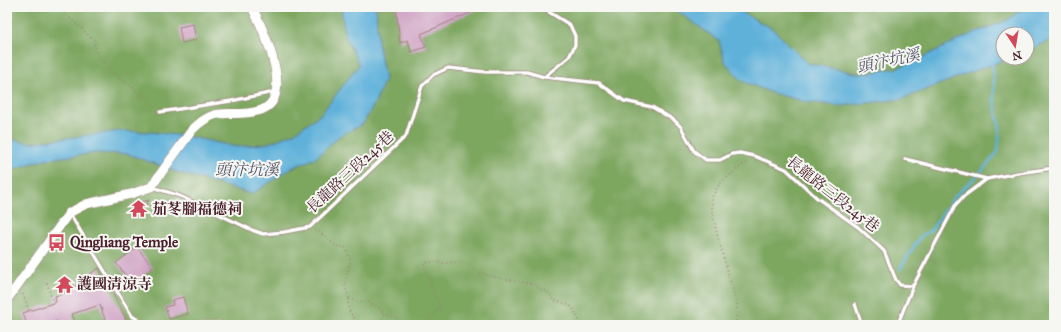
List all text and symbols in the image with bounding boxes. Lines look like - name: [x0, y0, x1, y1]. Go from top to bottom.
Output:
- north arrow: [995, 26, 1035, 66]
- water label: 頭汴坑溪: [855, 44, 923, 76]
- text: N: [1010, 48, 1023, 63]
- street label: 長龍路三段245巷: [303, 127, 397, 217]
- street label: 長龍路三段245巷: [783, 152, 883, 236]
- water label: 頭汴坑溪: [215, 160, 281, 179]
- temple icon: 茄苳腳福德祠: [129, 199, 149, 219]
- place label: 茄苳腳福德祠: [152, 200, 242, 218]
- bus stop icon: Qingliang Temple: [47, 232, 67, 252]
- place label: Qingliang Temple: [70, 233, 179, 252]
- temple icon: 護國清涼寺: [54, 274, 74, 294]
- place label: 護國清涼寺: [77, 275, 152, 293]

